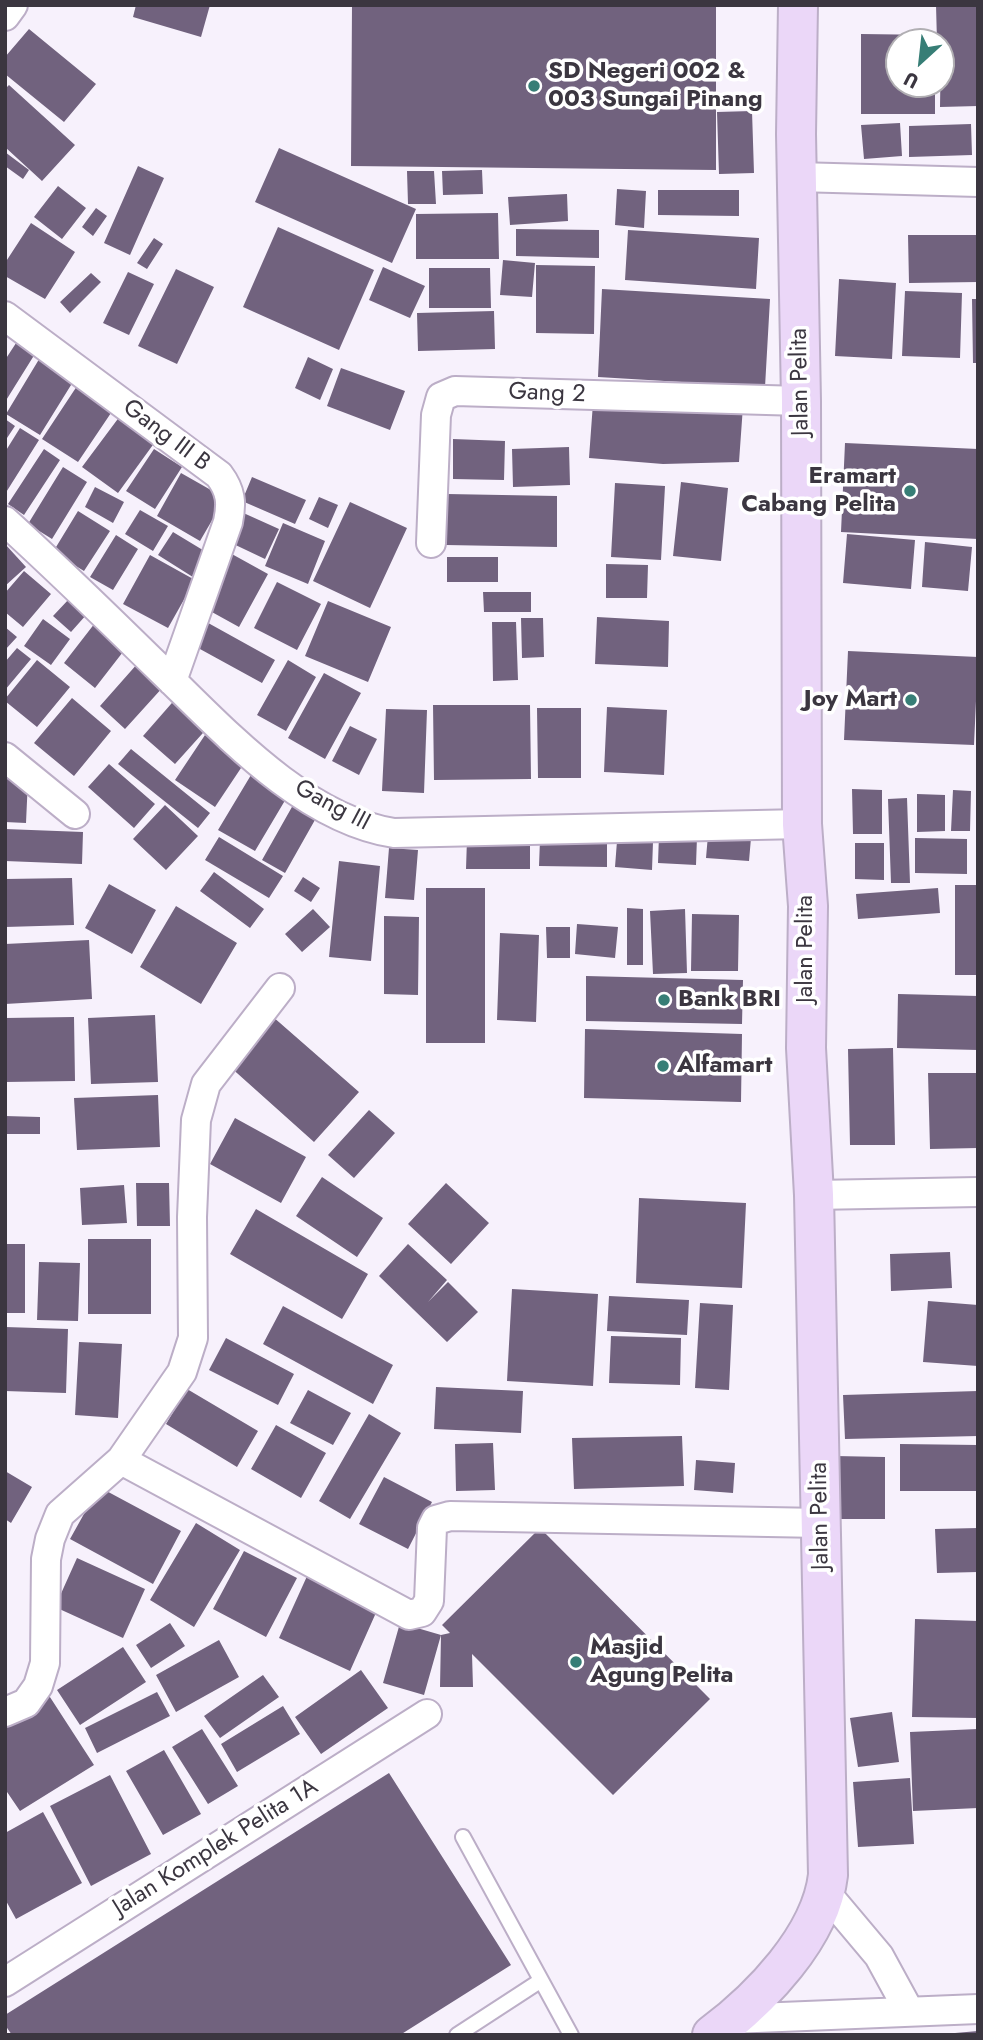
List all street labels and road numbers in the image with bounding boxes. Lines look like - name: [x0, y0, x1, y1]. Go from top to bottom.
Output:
- street label: Jalan Pelita: [786, 328, 816, 436]
- street label: Gang 2: [508, 378, 586, 410]
- street label: Gang III B: [117, 394, 215, 478]
- street label: Gang III: [289, 774, 375, 838]
- street label: Jalan Pelita: [792, 895, 820, 1003]
- street label: Jalan Pelita: [806, 1462, 836, 1570]
- street label: Jalan Komplek Pelita 1A: [108, 1773, 324, 1923]

